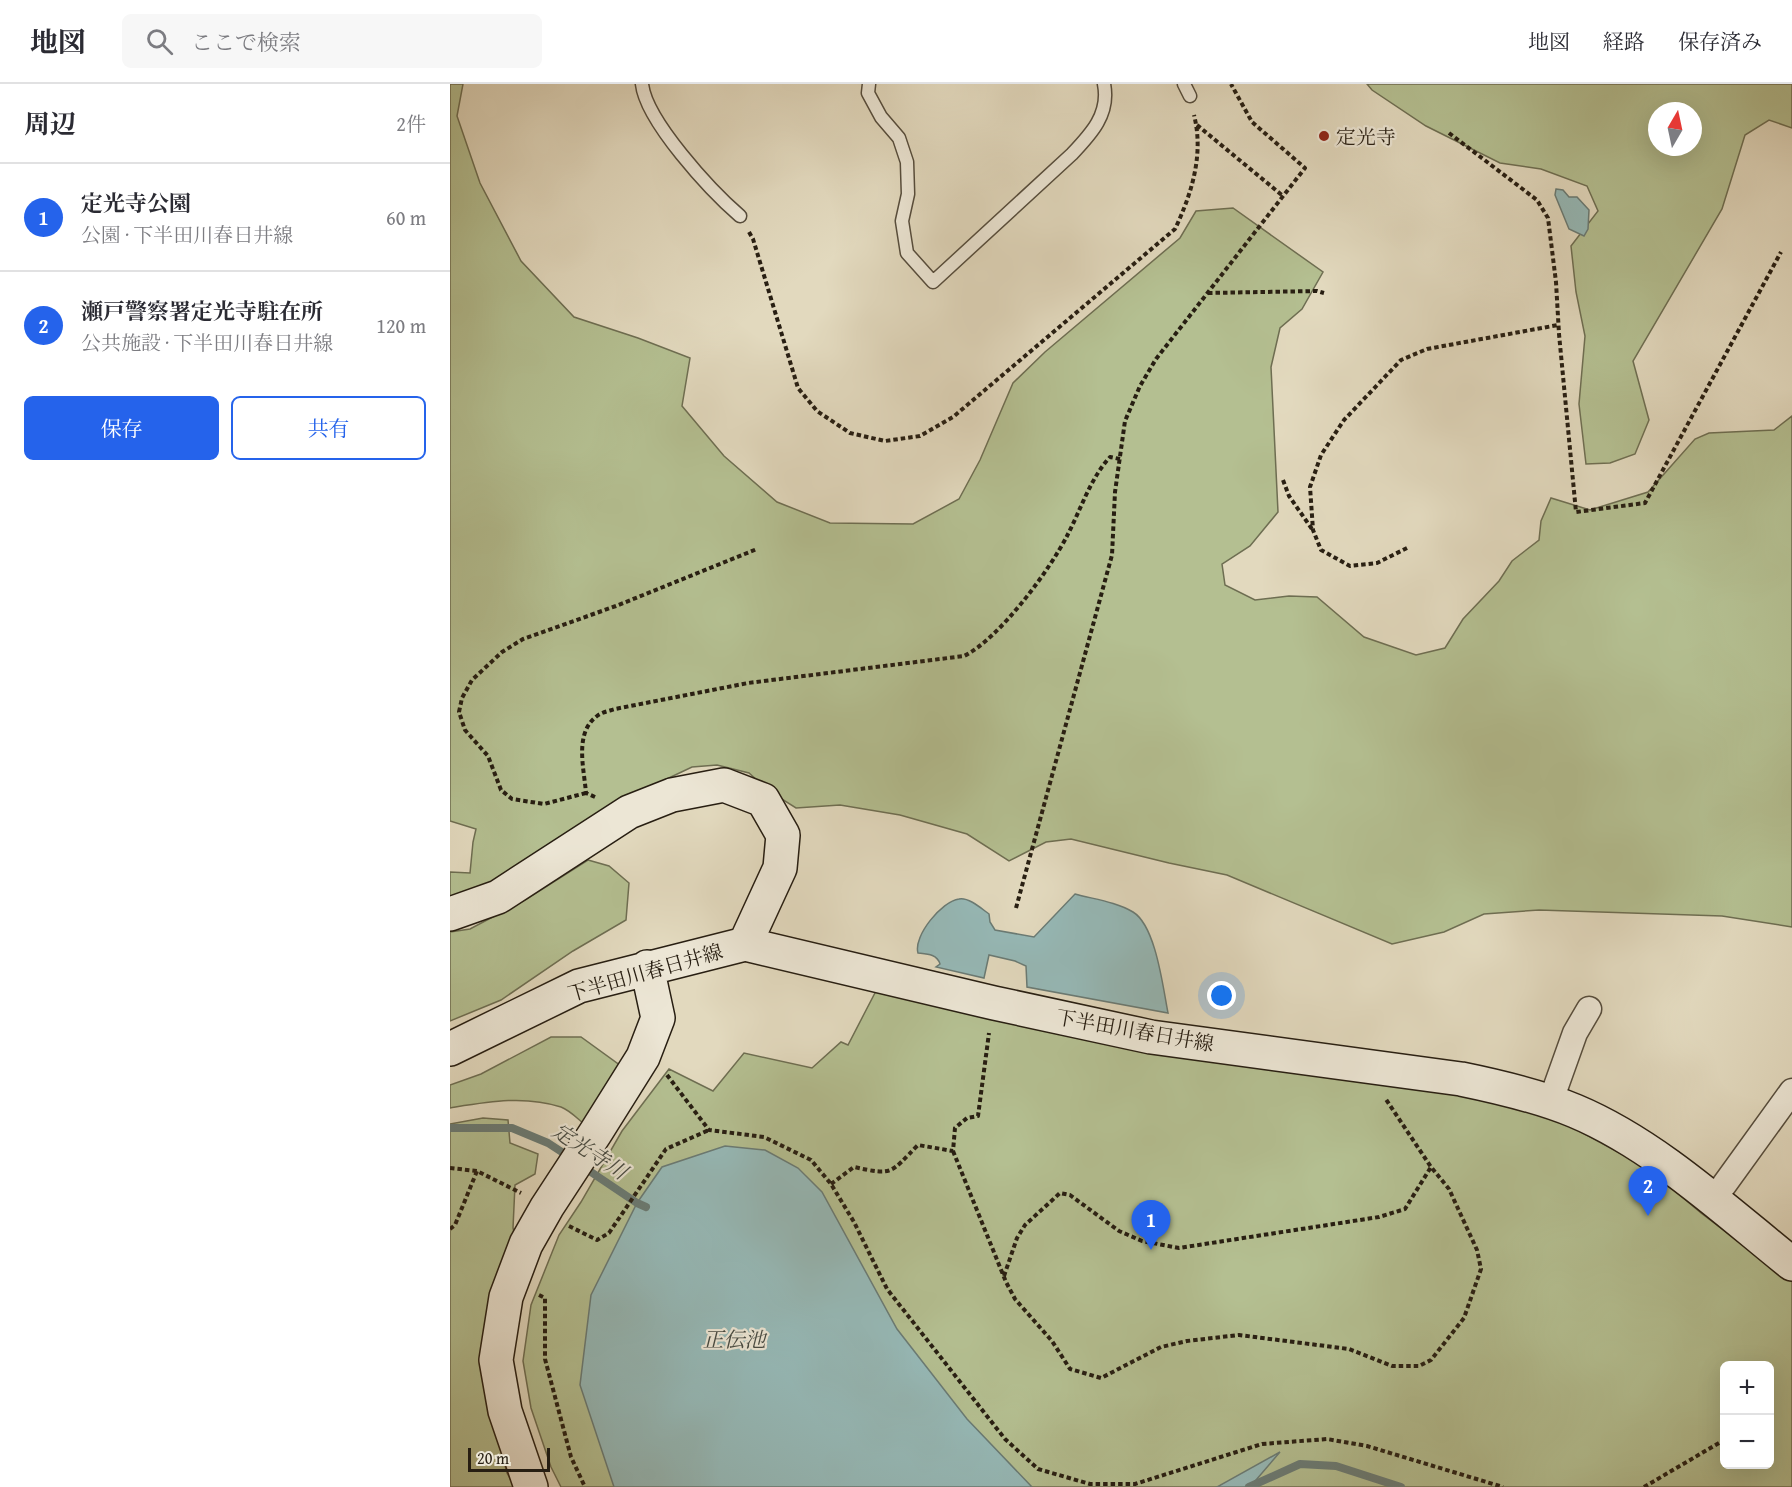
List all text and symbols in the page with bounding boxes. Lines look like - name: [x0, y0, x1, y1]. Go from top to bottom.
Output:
- search box: [122, 14, 542, 68]
- text: 地図: [30, 21, 86, 62]
- icon: search: [143, 25, 176, 58]
- text: ここで検索: [191, 26, 301, 58]
- text: 地図: [1528, 26, 1570, 57]
- text: 経路: [1603, 26, 1645, 57]
- text: 保存済み: [1678, 26, 1762, 57]
- north arrow: [1648, 102, 1702, 156]
- text: 周辺: [24, 104, 76, 143]
- text: 2件: [396, 109, 426, 138]
- place label: 定光寺: [1336, 122, 1396, 151]
- marker: 定光寺: [1317, 129, 1331, 143]
- text: 定光寺公園: [81, 187, 191, 219]
- text: 1: [38, 203, 49, 232]
- text: 60 m: [386, 203, 426, 232]
- text: 公園 · 下半田川春日井線: [81, 220, 293, 249]
- text: 瀬戸警察署定光寺駐在所: [81, 295, 323, 327]
- text: 2: [38, 311, 49, 340]
- text: 120 m: [376, 311, 426, 340]
- text: 公共施設 · 下半田川春日井線: [81, 328, 333, 357]
- button: 保存: [24, 396, 219, 460]
- button: 共有: [231, 396, 426, 460]
- street label: 下半田川春日井線: [564, 936, 726, 1008]
- your location: [1207, 981, 1236, 1010]
- street label: 下半田川春日井線: [1054, 1002, 1216, 1058]
- water label: 定光寺川: [546, 1115, 635, 1188]
- pin: 2: [1628, 1166, 1668, 1216]
- pin: 1: [1132, 1200, 1170, 1250]
- water label: 正伝池: [703, 1324, 767, 1355]
- map controls: [1720, 1361, 1774, 1469]
- button: +: [1720, 1361, 1774, 1415]
- button: −: [1720, 1415, 1774, 1469]
- scale bar: [468, 1445, 550, 1472]
- text: 20 m: [477, 1446, 509, 1470]

